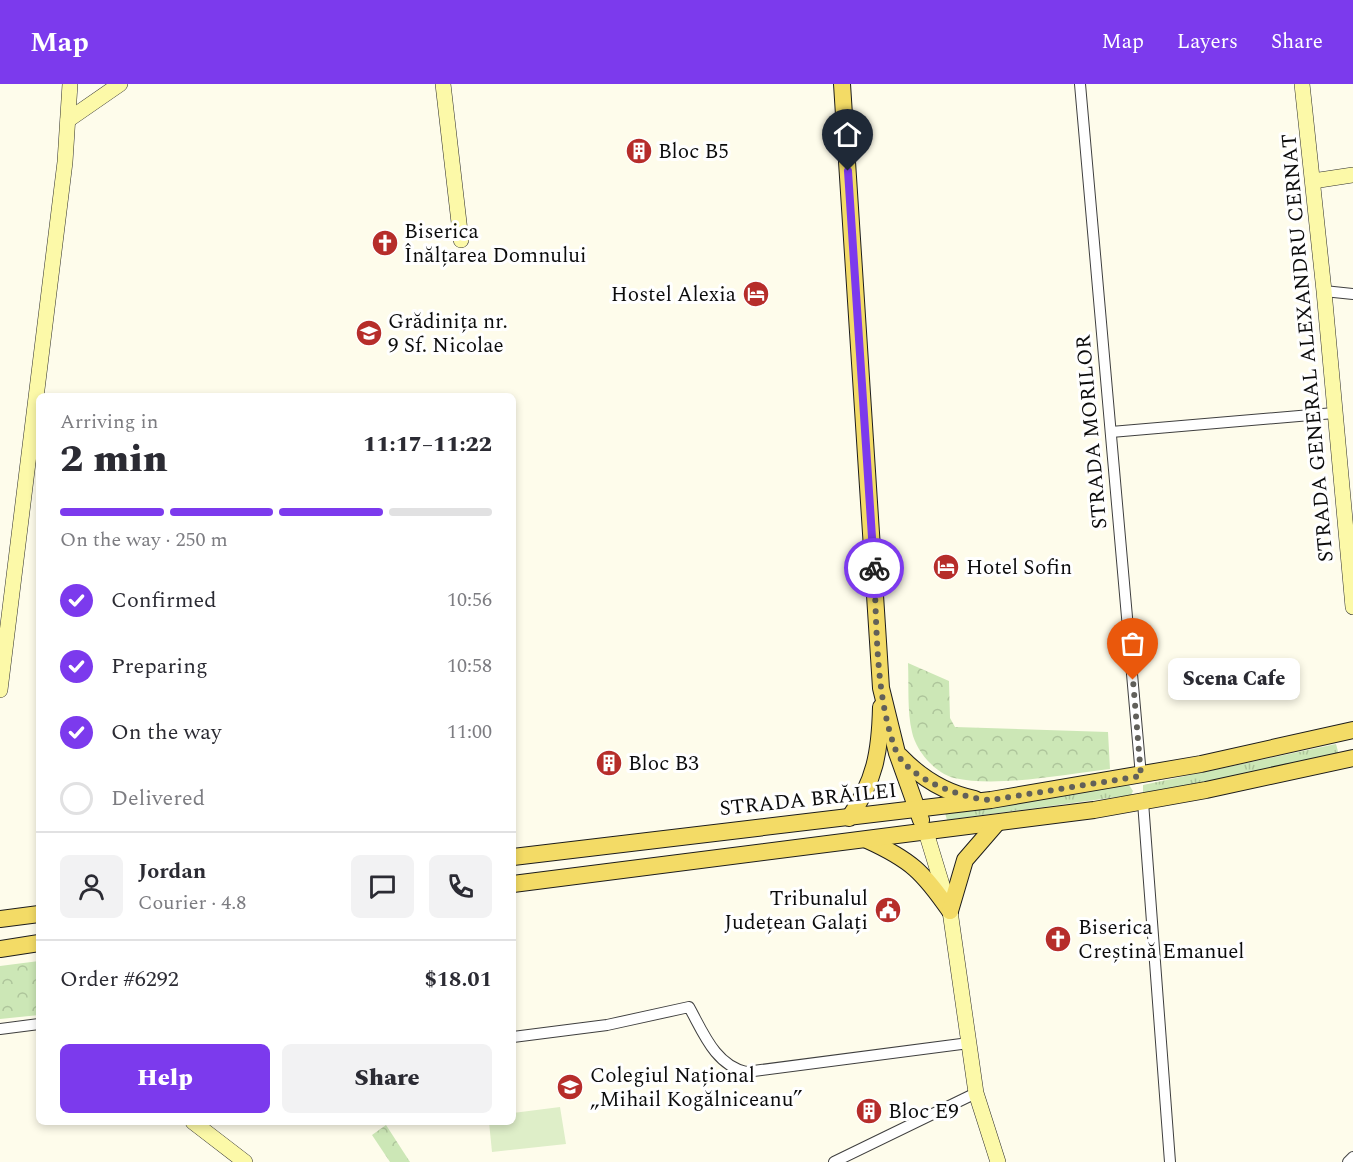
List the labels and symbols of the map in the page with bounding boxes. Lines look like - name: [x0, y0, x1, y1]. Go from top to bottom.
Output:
- pin: [822, 109, 873, 171]
- street label: STRADA GENERAL ALEXANDRU CERNAT: [1273, 132, 1343, 563]
- building icon: Bloc B5: [624, 136, 654, 166]
- place label: Bloc B5: [658, 136, 729, 168]
- place label: Biserica Înălțarea Domnului: [404, 216, 587, 272]
- church icon: Biserica Înălțarea Domnului: [370, 228, 400, 258]
- place label: Hostel Alexia: [611, 279, 737, 311]
- hotel icon: Hostel Alexia: [741, 279, 771, 309]
- place label: Grădinița nr. 9 Sf. Nicolae: [388, 306, 508, 362]
- school or university icon: Grădinița nr. 9 Sf. Nicolae: [354, 318, 384, 348]
- street label: STRADA MORILOR: [1068, 333, 1116, 530]
- courier: [844, 538, 904, 598]
- hotel icon: Hotel Sofin: [931, 552, 961, 582]
- place label: Hotel Sofin: [966, 552, 1072, 584]
- pin: [1107, 618, 1158, 680]
- callout: Scena Cafe: [1169, 659, 1301, 701]
- building icon: Bloc B3: [594, 748, 624, 778]
- place label: Bloc B3: [628, 748, 699, 780]
- street label: STRADA BRĂILEI: [718, 775, 898, 825]
- place label: Tribunalul Județean Galați: [724, 883, 868, 939]
- public building icon: Tribunalul Județean Galați: [873, 895, 903, 925]
- place label: Biserica Creștină Emanuel: [1078, 912, 1245, 968]
- church icon: Biserica Creștină Emanuel: [1043, 924, 1073, 954]
- place label: Colegiul Național „Mihail Kogălniceanu”: [590, 1060, 802, 1116]
- school or university icon: Colegiul Național „Mihail Kogălniceanu”: [555, 1072, 585, 1102]
- building icon: Bloc E9: [854, 1096, 884, 1126]
- place label: Bloc E9: [888, 1096, 959, 1128]

